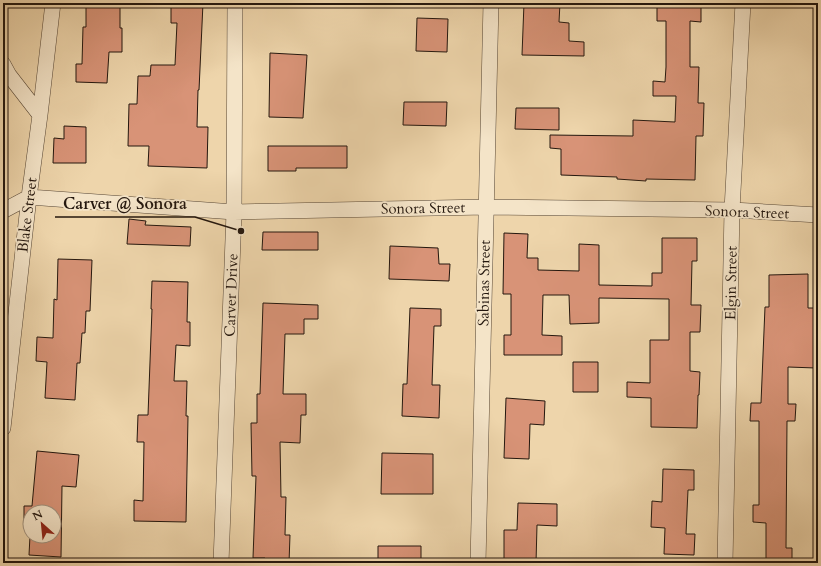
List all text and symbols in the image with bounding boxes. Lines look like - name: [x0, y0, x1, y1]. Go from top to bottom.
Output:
- street label: Blake Street: [12, 176, 42, 254]
- callout: Carver @ Sonora: [55, 189, 195, 217]
- text: Carver @ Sonora: [63, 193, 187, 215]
- street label: Sonora Street: [381, 197, 466, 219]
- street label: Sonora Street: [705, 201, 790, 223]
- street label: Sabinas Street: [473, 239, 495, 326]
- street label: Elgin Street: [720, 245, 742, 320]
- street label: Carver Drive: [220, 253, 242, 337]
- north arrow: [22, 504, 62, 544]
- text: N: [30, 506, 46, 524]

